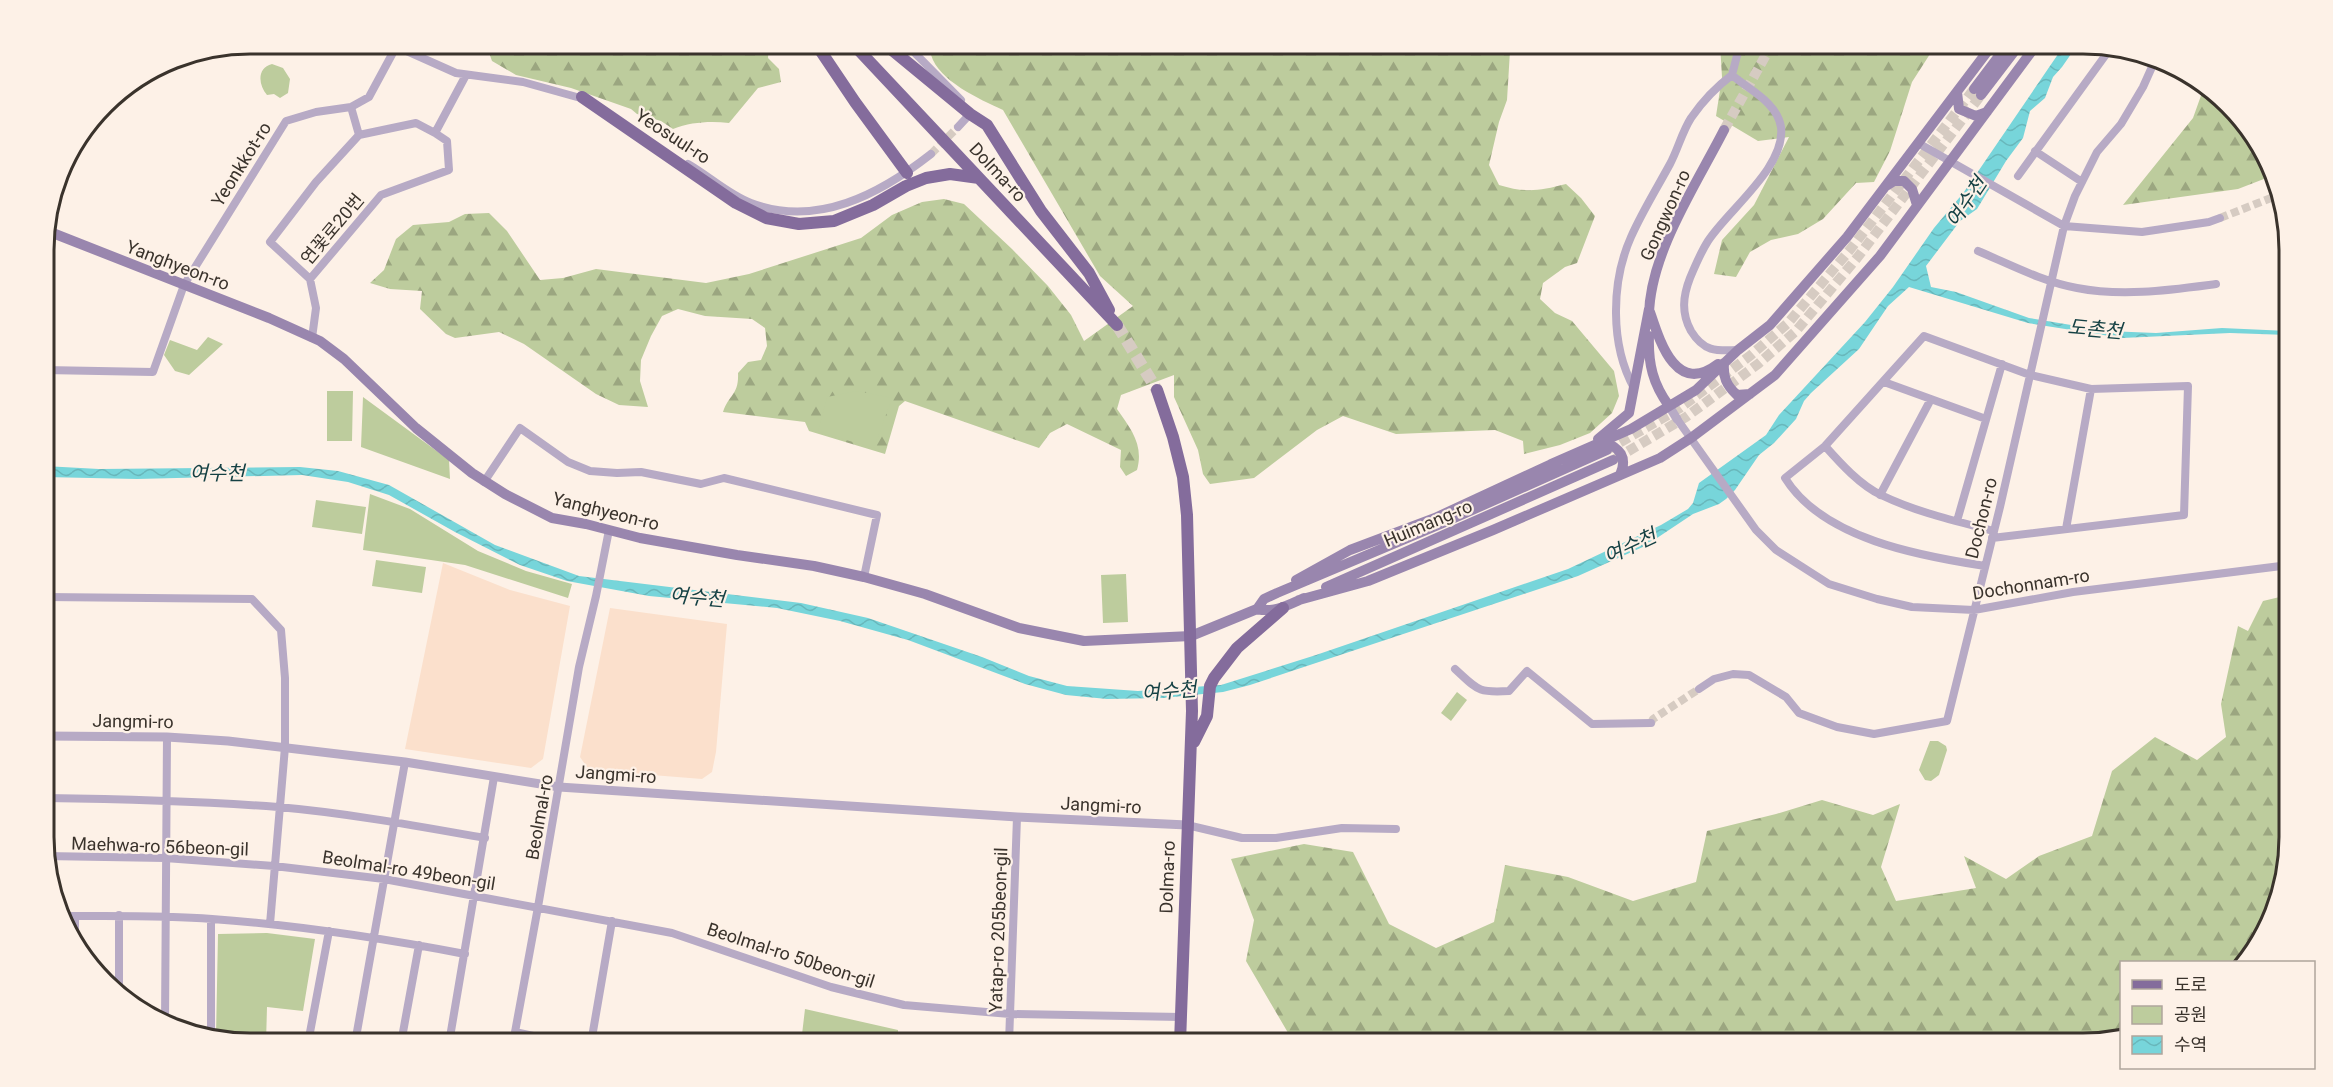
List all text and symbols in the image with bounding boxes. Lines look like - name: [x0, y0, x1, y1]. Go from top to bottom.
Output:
- street label: Yeosuul-ro: [632, 104, 714, 168]
- street label: Yeonkkot-ro: [207, 118, 275, 210]
- street label: Dolma-ro: [965, 138, 1031, 206]
- street label: Gongwon-ro: [1636, 166, 1694, 264]
- water label: 여수천: [1941, 170, 1993, 232]
- street label: 연꽃로20번: [296, 189, 368, 269]
- street label: Yanghyeon-ro: [123, 236, 233, 294]
- water label: 도촌천: [2066, 315, 2126, 344]
- water label: 여수천: [189, 461, 247, 485]
- street label: Dochon-ro: [1961, 475, 2001, 561]
- street label: Yanghyeon-ro: [550, 488, 662, 534]
- street label: Huimang-ro: [1381, 495, 1475, 551]
- water label: 여수천: [1600, 522, 1662, 569]
- street label: Dochonnam-ro: [1971, 564, 2091, 604]
- water label: 여수천: [668, 583, 728, 612]
- water label: 여수천: [1140, 676, 1200, 705]
- street label: Jangmi-ro: [92, 710, 174, 732]
- street label: Jangmi-ro: [575, 761, 657, 787]
- street label: Beolmal-ro: [521, 773, 557, 861]
- street label: Jangmi-ro: [1060, 792, 1142, 818]
- street label: Maehwa-ro 56beon-gil: [71, 832, 249, 860]
- street label: Dolma-ro: [1155, 840, 1179, 914]
- street label: Beolmal-ro 49beon-gil: [321, 846, 497, 894]
- street label: Yatap-ro 205beon-gil: [985, 847, 1011, 1013]
- street label: Beolmal-ro 50beon-gil: [705, 918, 877, 992]
- legend: [2120, 961, 2315, 1069]
- text: 도로: [2174, 974, 2207, 995]
- text: 공원: [2174, 1004, 2207, 1025]
- text: 수역: [2174, 1034, 2207, 1055]

